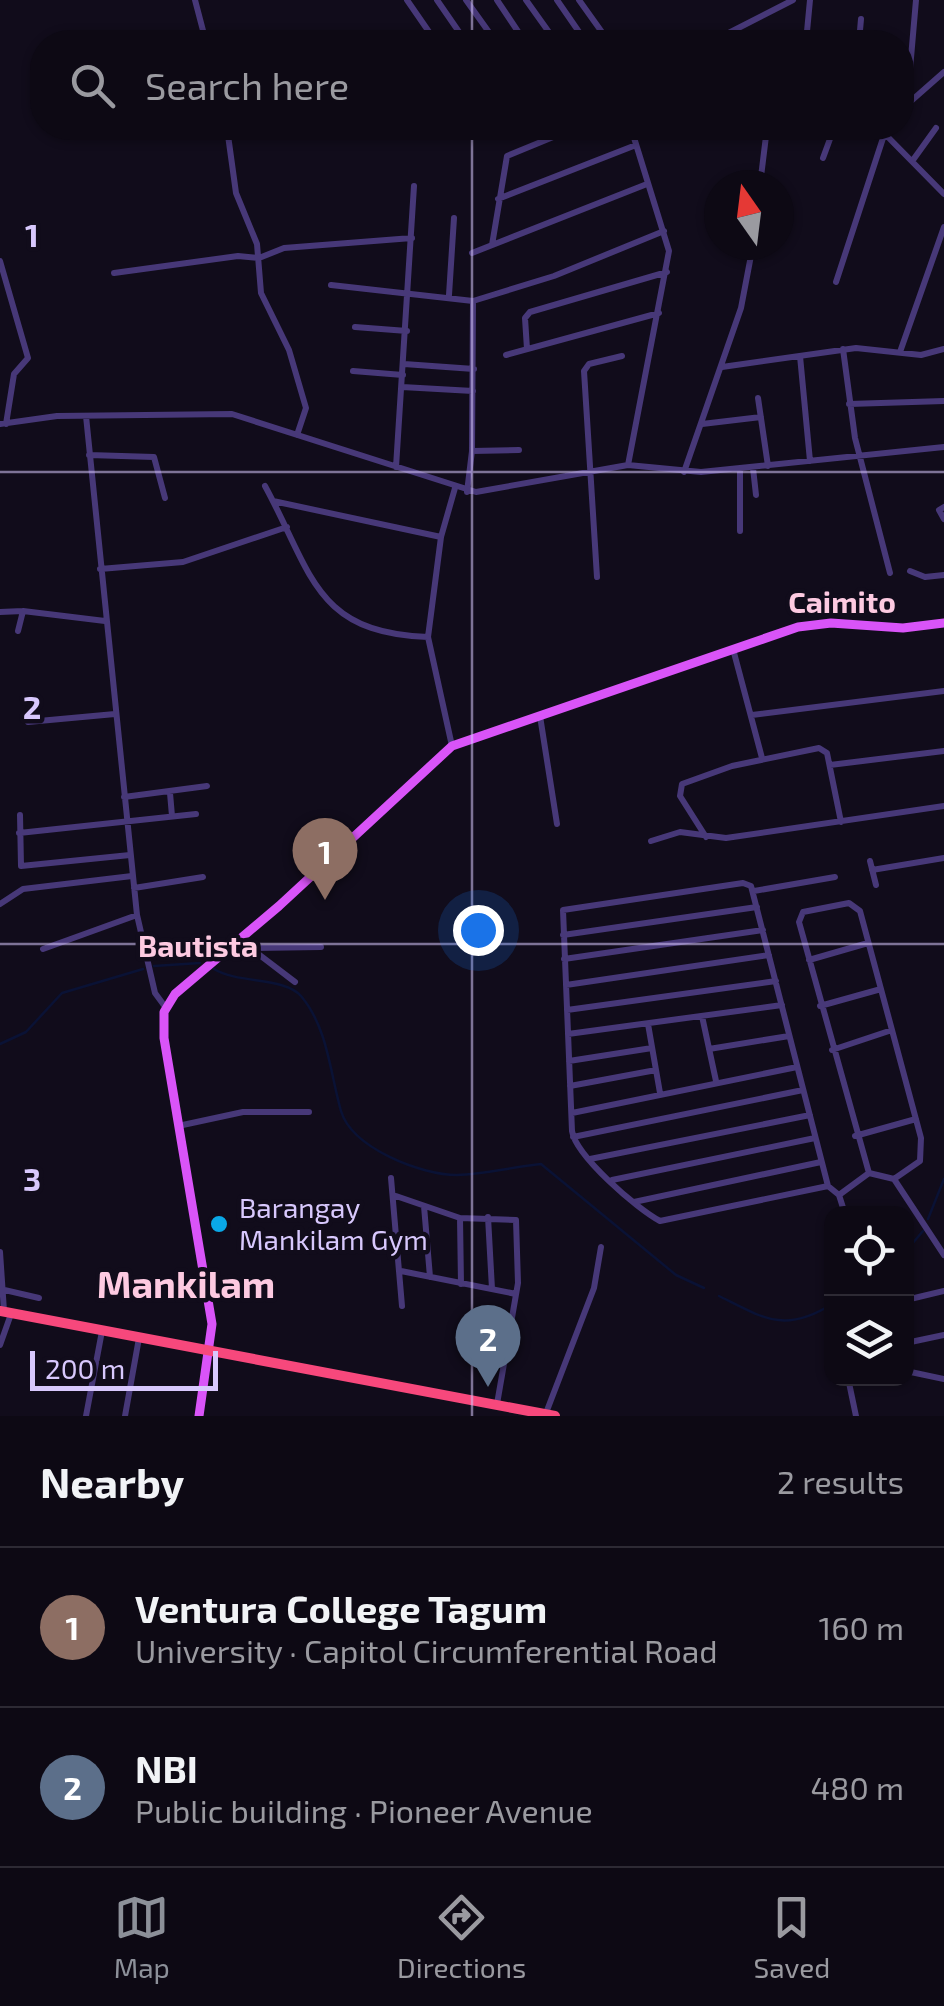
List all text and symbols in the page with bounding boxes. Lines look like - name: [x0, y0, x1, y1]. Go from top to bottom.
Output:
- search box: [30, 30, 914, 140]
- icon: search: [65, 58, 120, 113]
- text: Search here: [145, 62, 349, 108]
- north arrow: [704, 170, 794, 260]
- text: 1: [25, 215, 39, 253]
- district label: Caimito: [788, 583, 896, 619]
- text: 2: [23, 687, 41, 725]
- pin: 1: [292, 818, 358, 900]
- your location: [453, 905, 504, 956]
- district label: Bautista: [138, 927, 258, 963]
- text: 3: [23, 1159, 41, 1197]
- place label: Barangay Mankilam Gym: [239, 1190, 428, 1256]
- map controls: [824, 1206, 914, 1386]
- button: locate: [824, 1206, 914, 1296]
- marker: Barangay Mankilam Gym: [208, 1213, 230, 1235]
- district label: Mankilam: [97, 1260, 275, 1306]
- button: layers: [824, 1296, 914, 1386]
- pin: 2: [456, 1304, 520, 1387]
- scale bar: [30, 1346, 218, 1390]
- text: 200 m: [45, 1351, 125, 1385]
- text: Nearby: [40, 1456, 184, 1506]
- text: 2 results: [777, 1462, 904, 1500]
- text: Ventura College Tagum: [135, 1585, 547, 1631]
- text: 1: [66, 1608, 79, 1646]
- text: 160 m: [818, 1608, 904, 1646]
- text: University · Capitol Circumferential Road: [135, 1631, 718, 1669]
- text: NBI: [135, 1745, 198, 1791]
- text: 2: [63, 1768, 82, 1806]
- text: 480 m: [810, 1768, 904, 1806]
- text: Public building · Pioneer Avenue: [135, 1791, 593, 1829]
- tab: Map: [114, 1890, 170, 1984]
- tab: Directions: [397, 1890, 526, 1984]
- tab: Saved: [754, 1890, 830, 1984]

